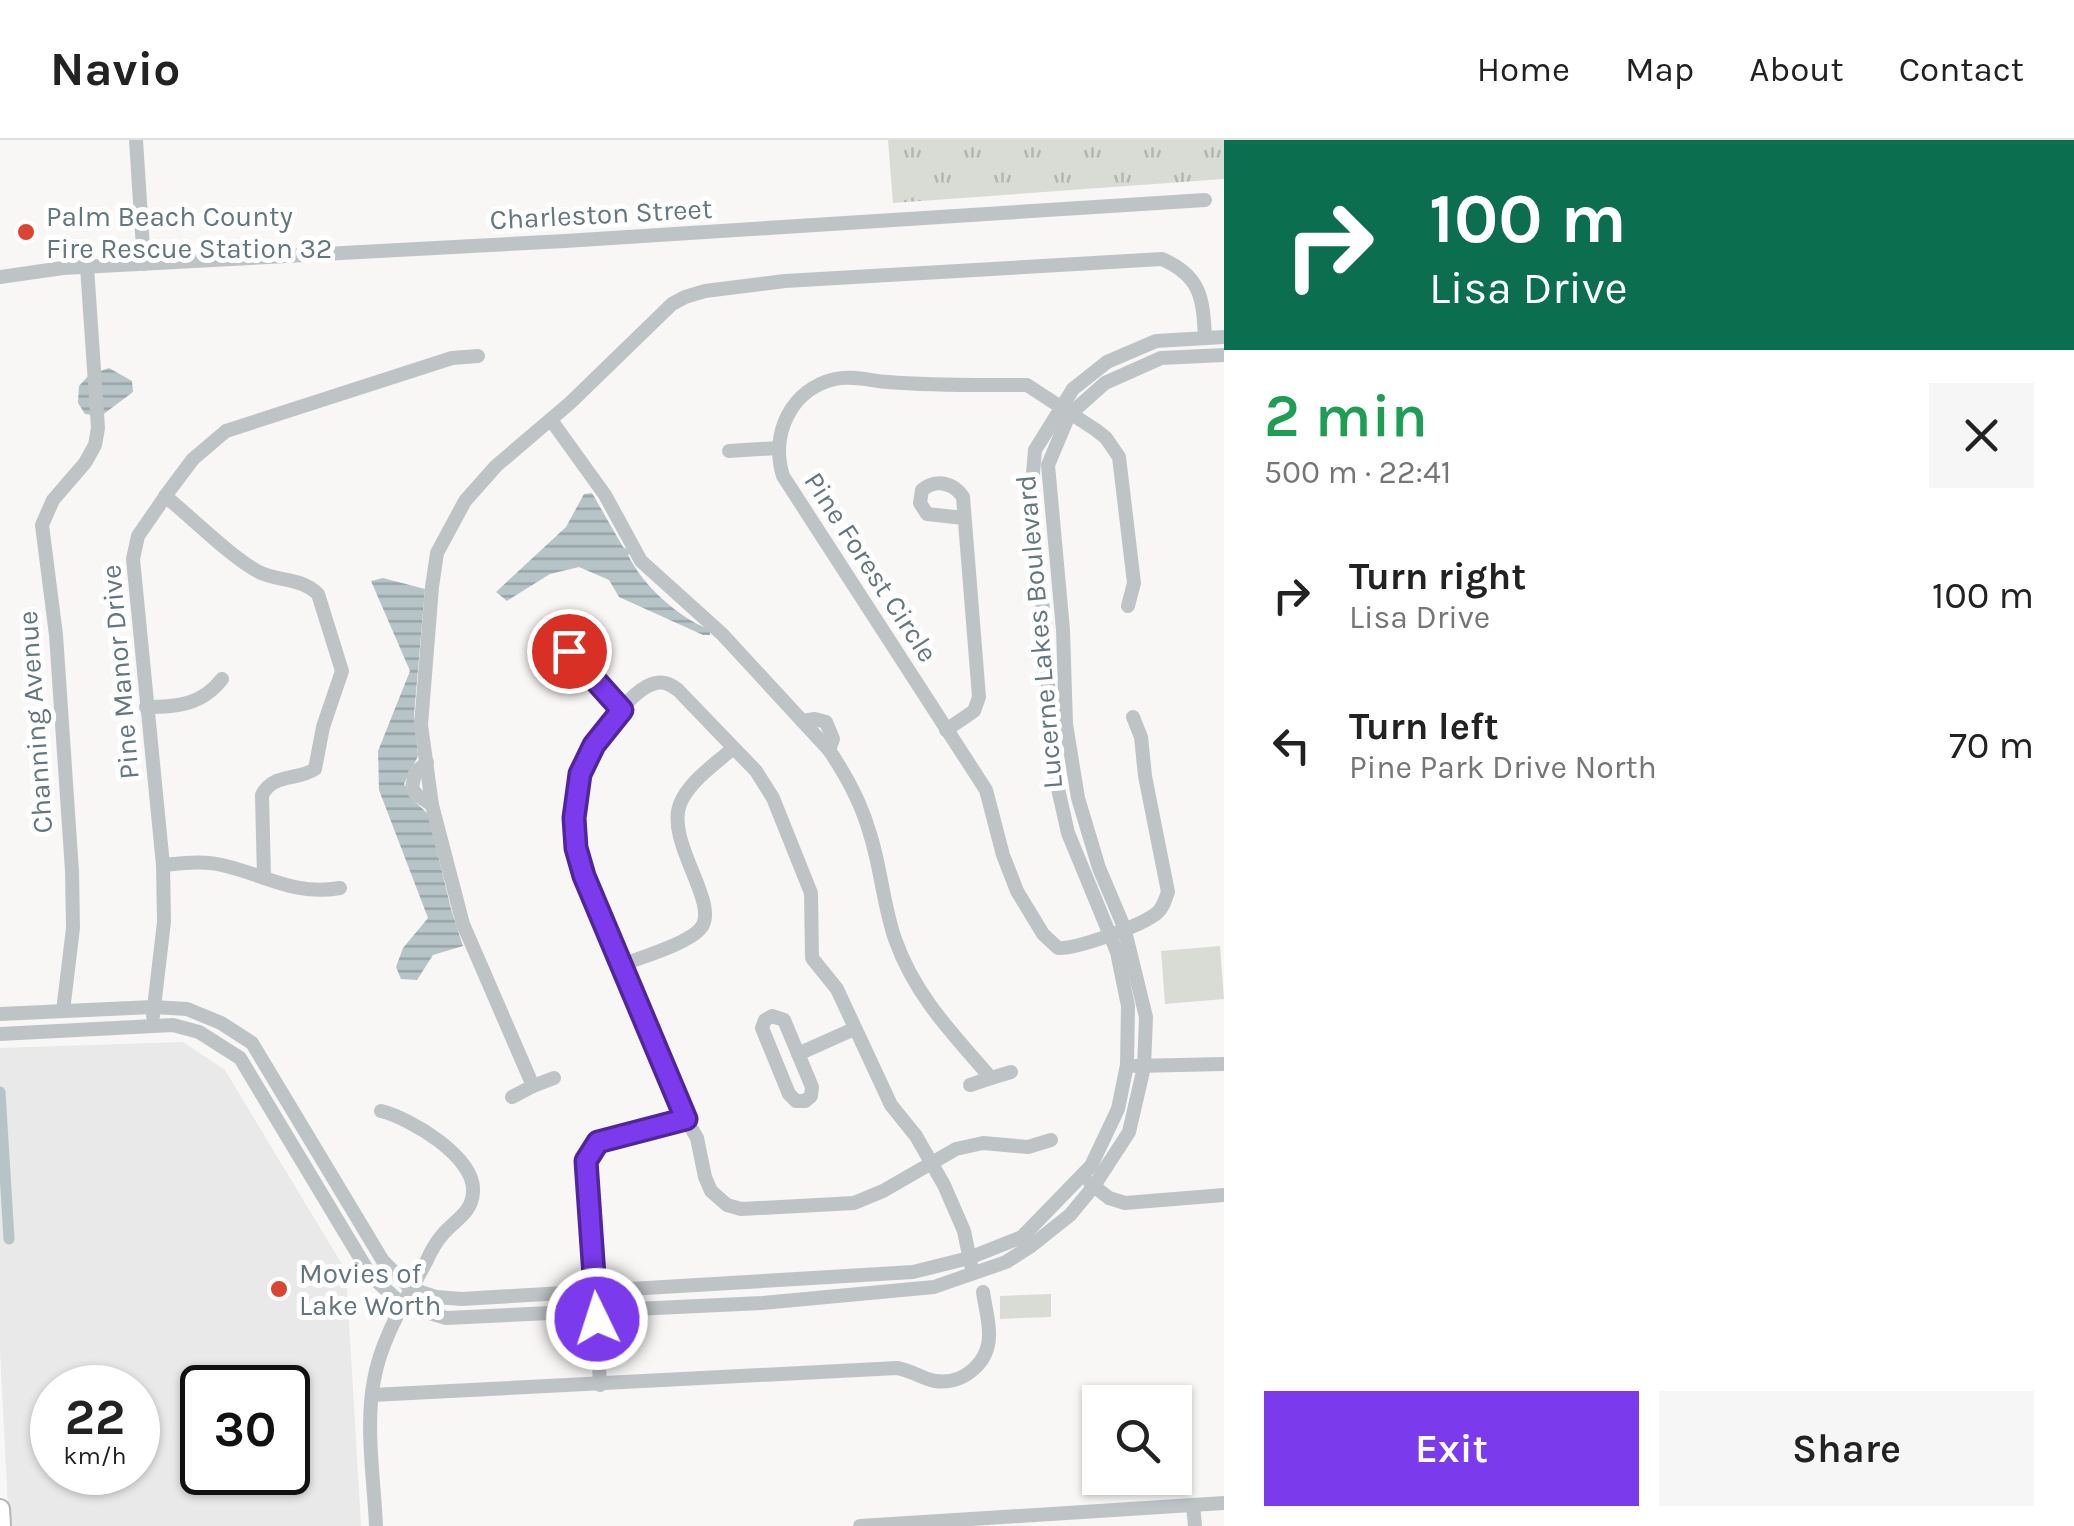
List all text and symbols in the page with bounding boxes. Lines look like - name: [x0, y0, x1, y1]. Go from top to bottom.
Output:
- text: Navio: [50, 41, 180, 97]
- text: Home: [1477, 49, 1570, 90]
- text: Map: [1625, 49, 1694, 90]
- text: About: [1749, 49, 1844, 90]
- text: Contact: [1899, 49, 2024, 90]
- text: 100 m: [1429, 178, 1627, 260]
- icon: right: [1264, 180, 1394, 310]
- street label: Charleston Street: [489, 192, 713, 236]
- place label: Palm Beach County Fire Rescue Station 32: [46, 200, 332, 265]
- marker: Palm Beach County Fire Rescue Station 32: [15, 221, 37, 243]
- text: Lisa Drive: [1429, 262, 1628, 314]
- text: 2 min: [1264, 381, 1428, 451]
- button: close: [1929, 383, 2034, 488]
- text: 500 m · 22:41: [1264, 454, 1451, 491]
- street label: Pine Forest Circle: [797, 466, 945, 668]
- street label: Lucerne Lakes Boulevard: [1009, 474, 1069, 790]
- text: Turn right: [1349, 554, 1526, 599]
- street label: Pine Manor Drive: [94, 563, 146, 781]
- icon: right: [1264, 568, 1319, 623]
- text: 100 m: [1932, 573, 2034, 618]
- text: Lisa Drive: [1349, 599, 1490, 636]
- pin: [527, 609, 612, 694]
- street label: Channing Avenue: [11, 610, 59, 834]
- icon: arrive: [542, 624, 597, 679]
- text: Turn left: [1349, 704, 1499, 749]
- icon: left: [1264, 718, 1319, 773]
- text: 70 m: [1949, 723, 2034, 768]
- text: Pine Park Drive North: [1349, 749, 1657, 786]
- place label: Movies of Lake Worth: [299, 1257, 441, 1322]
- position arrow: [545, 1267, 649, 1371]
- marker: Movies of Lake Worth: [268, 1278, 290, 1300]
- speed limit sign: 30: [180, 1365, 310, 1495]
- map controls: [1082, 1385, 1192, 1495]
- button: search: [1082, 1385, 1192, 1495]
- text: 22: [65, 1388, 125, 1447]
- button: Exit: [1264, 1391, 1639, 1506]
- button: Share: [1659, 1391, 2034, 1506]
- text: km/h: [63, 1441, 127, 1470]

